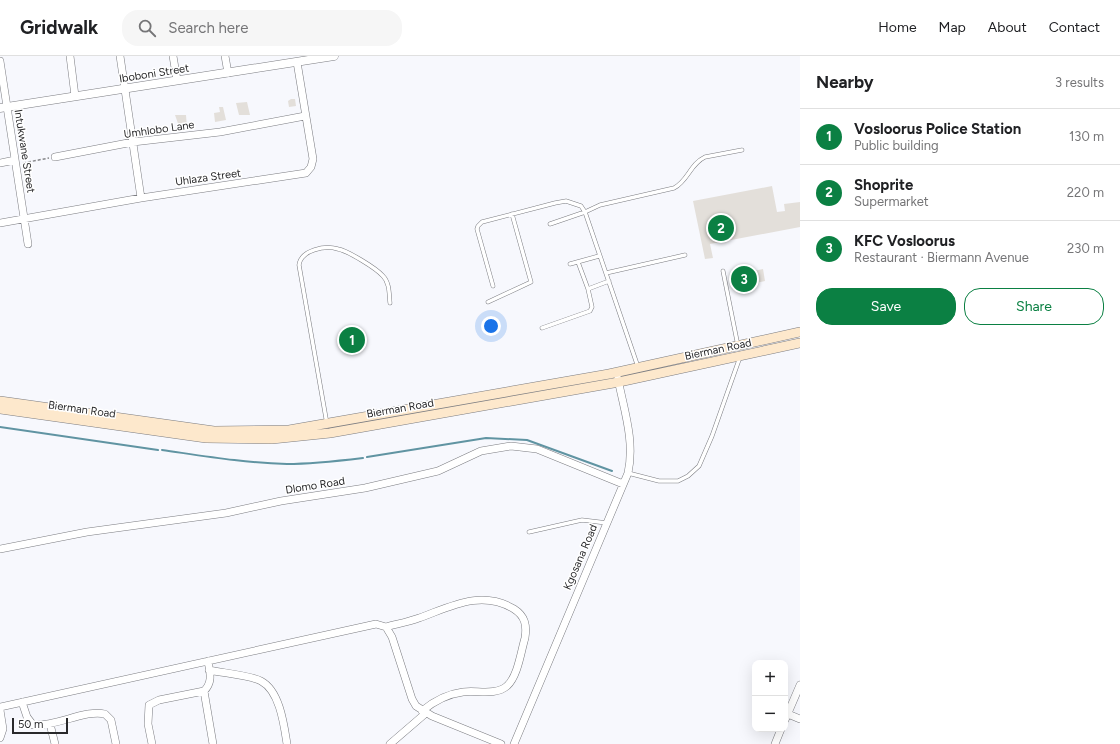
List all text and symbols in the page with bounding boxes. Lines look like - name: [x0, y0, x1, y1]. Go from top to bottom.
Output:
- search box: [122, 10, 402, 46]
- text: Gridwalk: [20, 16, 98, 39]
- icon: search: [136, 17, 158, 39]
- text: Search here: [168, 19, 248, 37]
- text: Home: [878, 19, 917, 36]
- text: Map: [939, 19, 966, 36]
- text: About: [988, 19, 1027, 36]
- text: Contact: [1049, 19, 1100, 36]
- street label: Iboboni Street: [118, 62, 190, 85]
- text: Nearby: [816, 72, 874, 92]
- text: 3 results: [1055, 75, 1104, 90]
- street label: Intukwane Street: [11, 108, 38, 194]
- street label: Umhlobo Lane: [123, 118, 195, 141]
- text: Vosloorus Police Station: [854, 120, 1021, 138]
- text: 1: [826, 129, 832, 144]
- text: 130 m: [1069, 129, 1104, 144]
- text: Public building: [854, 138, 939, 153]
- street label: Uhlaza Street: [174, 166, 242, 189]
- text: Shoprite: [854, 176, 913, 194]
- text: 2: [825, 185, 833, 200]
- text: 220 m: [1067, 185, 1104, 200]
- text: Supermarket: [854, 194, 929, 209]
- pin: 2: [708, 213, 734, 243]
- text: KFC Vosloorus: [854, 232, 955, 250]
- text: 3: [825, 241, 833, 256]
- text: 230 m: [1067, 241, 1104, 256]
- text: Restaurant · Biermann Avenue: [854, 250, 1029, 265]
- pin: 3: [731, 264, 757, 294]
- button: Save: [816, 288, 956, 325]
- button: Share: [964, 288, 1104, 325]
- your location: [481, 316, 501, 336]
- pin: 1: [339, 325, 365, 355]
- street label: Bierman Road: [683, 336, 753, 363]
- street label: Bierman Road: [365, 396, 435, 421]
- street label: Bierman Road: [47, 398, 117, 421]
- street label: Dlomo Road: [284, 474, 346, 497]
- street label: Kgosana Road: [561, 522, 600, 592]
- map controls: [752, 660, 788, 732]
- button: +: [752, 660, 788, 696]
- button: −: [752, 696, 788, 732]
- scale bar: [12, 716, 68, 735]
- text: 50 m: [18, 718, 43, 731]

